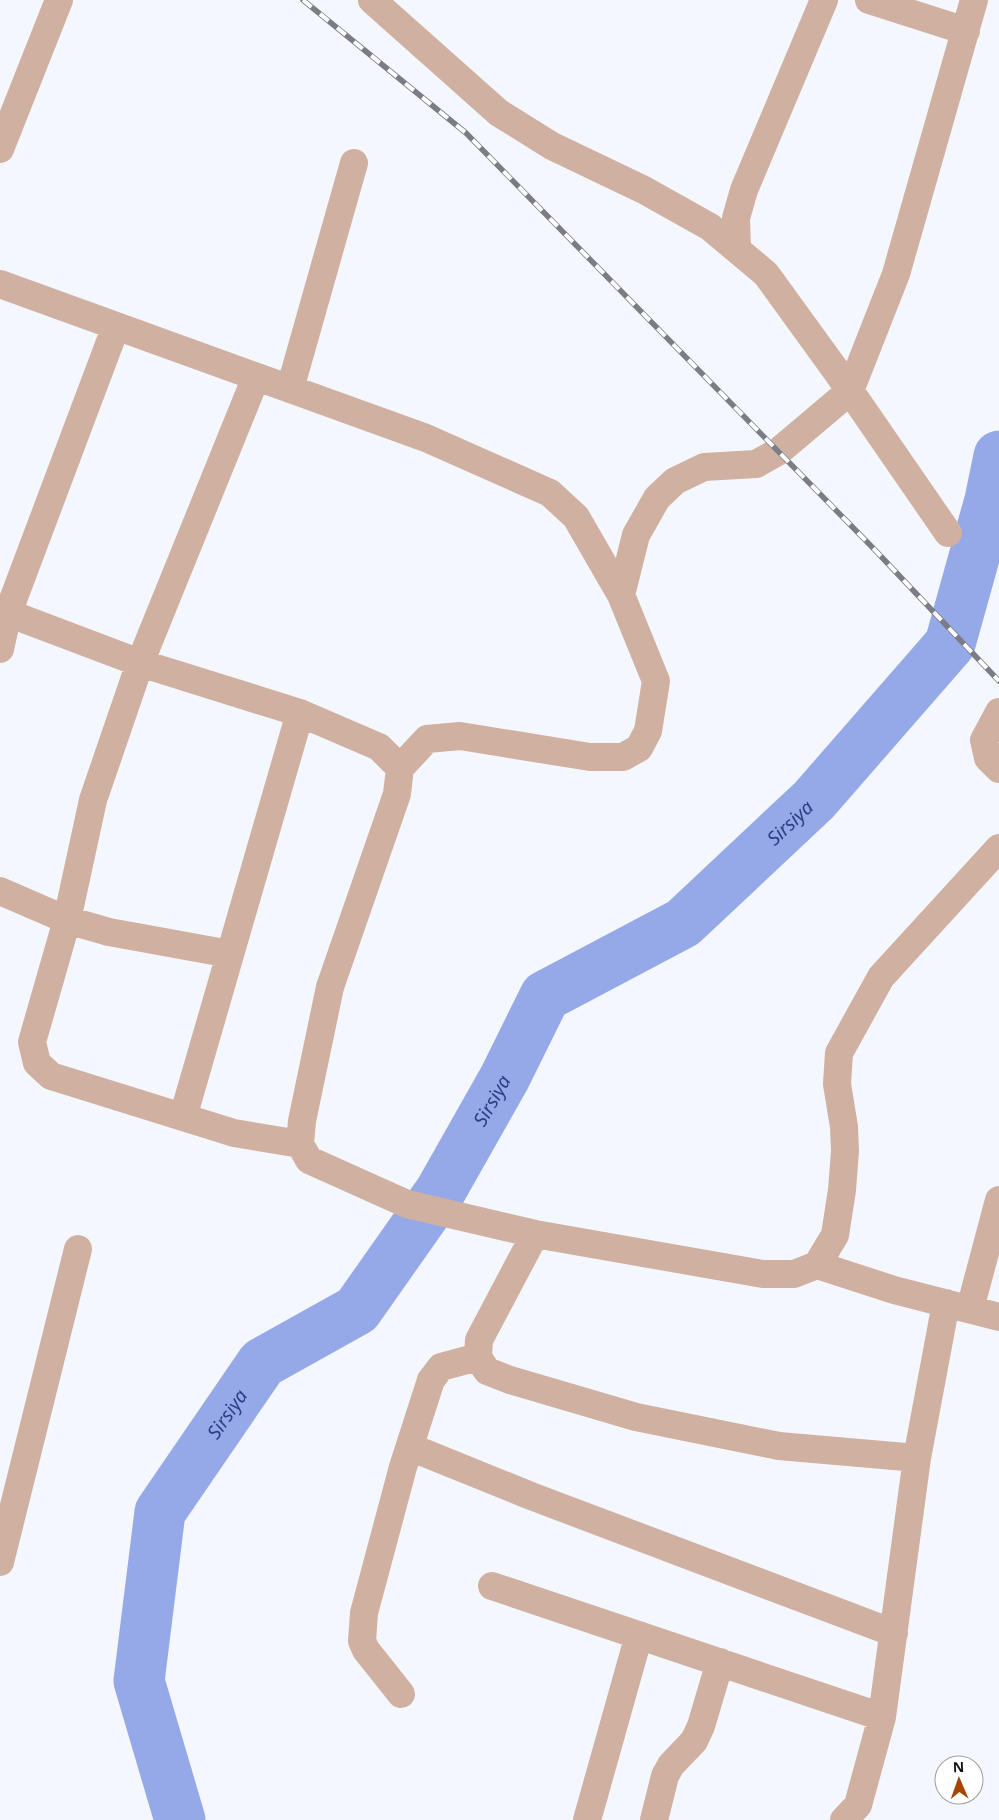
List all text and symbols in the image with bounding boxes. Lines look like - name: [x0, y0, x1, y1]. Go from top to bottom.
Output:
- water label: Sirsiya: [761, 794, 819, 851]
- water label: Sirsiya: [467, 1070, 517, 1131]
- water label: Sirsiya: [201, 1384, 253, 1444]
- north arrow: [934, 1755, 984, 1805]
- text: N: [953, 1757, 965, 1776]

